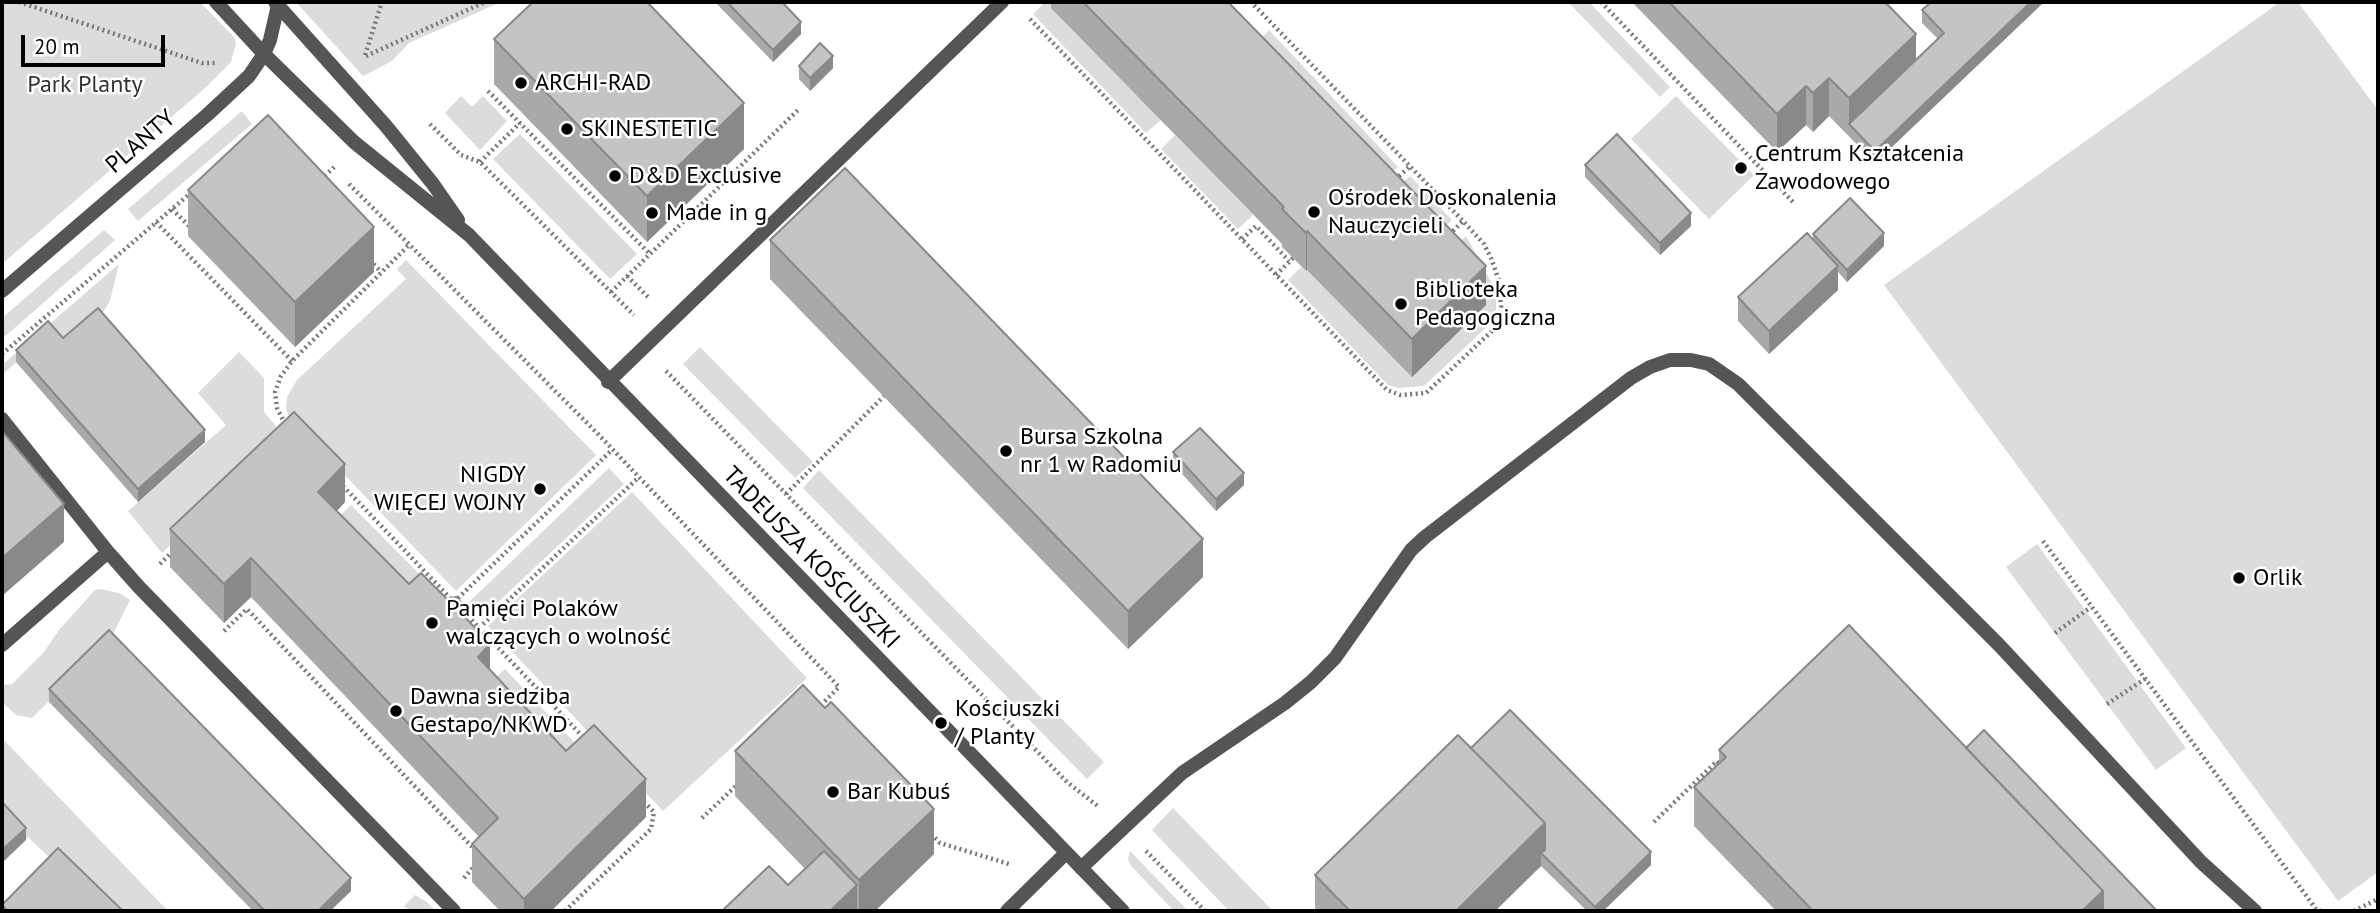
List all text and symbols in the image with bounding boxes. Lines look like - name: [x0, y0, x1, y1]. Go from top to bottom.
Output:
- scale bar: [24, 21, 168, 65]
- text: 20 m: [34, 33, 80, 60]
- place label: ARCHI-RAD: [535, 69, 651, 97]
- park label: Park Planty: [27, 71, 143, 99]
- marker: ARCHI-RAD: [513, 75, 529, 91]
- street label: PLANTY: [100, 104, 182, 180]
- place label: SKINESTETIC: [581, 115, 717, 143]
- marker: SKINESTETIC: [559, 121, 575, 137]
- place label: Centrum Kształcenia Zawodowego: [1755, 140, 1964, 196]
- marker: Centrum Kształcenia Zawodowego: [1733, 160, 1749, 176]
- place label: D&D Exclusive: [629, 162, 782, 190]
- marker: D&D Exclusive: [607, 168, 623, 184]
- place label: Ośrodek Doskonalenia Nauczycieli: [1328, 184, 1557, 240]
- place label: Made in g: [666, 199, 767, 227]
- marker: Ośrodek Doskonalenia Nauczycieli: [1306, 204, 1322, 220]
- marker: Made in g: [644, 205, 660, 221]
- place label: Biblioteka Pedagogiczna: [1415, 276, 1556, 332]
- marker: Biblioteka Pedagogiczna: [1393, 296, 1409, 312]
- place label: Bursa Szkolna nr 1 w Radomiu: [1020, 423, 1182, 479]
- marker: Bursa Szkolna nr 1 w Radomiu: [998, 443, 1014, 459]
- place label: NIGDY WIĘCEJ WOJNY: [374, 461, 526, 517]
- street label: TADEUSZA KOŚCIUSZKI: [717, 461, 905, 655]
- marker: NIGDY WIĘCEJ WOJNY: [532, 481, 548, 497]
- place label: Orlik: [2253, 564, 2303, 592]
- marker: Orlik: [2231, 570, 2247, 586]
- place label: Pamięci Polaków walczących o wolność: [446, 595, 671, 651]
- marker: Pamięci Polaków walczących o wolność: [424, 615, 440, 631]
- place label: Dawna siedziba Gestapo/NKWD: [410, 683, 570, 739]
- place label: Kościuszki / Planty: [955, 695, 1060, 751]
- marker: Dawna siedziba Gestapo/NKWD: [388, 703, 404, 719]
- marker: Kościuszki / Planty: [933, 715, 949, 731]
- place label: Bar Kubuś: [847, 778, 950, 806]
- marker: Bar Kubuś: [825, 784, 841, 800]

